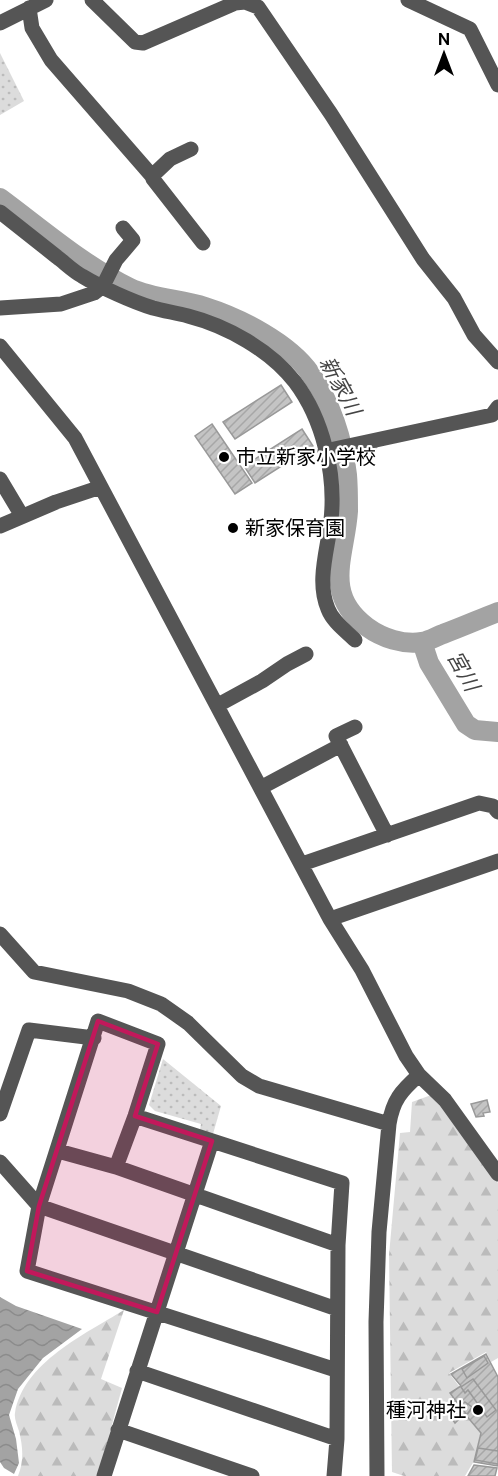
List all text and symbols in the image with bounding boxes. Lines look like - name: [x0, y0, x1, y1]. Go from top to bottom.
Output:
- north arrow: [414, 24, 474, 84]
- text: N: [438, 30, 450, 49]
- water label: 新家川: [315, 352, 367, 421]
- place label: 市立新家小学校: [236, 445, 376, 469]
- marker: 市立新家小学校: [217, 450, 231, 464]
- place label: 新家保育園: [245, 516, 345, 540]
- marker: 新家保育園: [226, 521, 240, 535]
- water label: 宮川: [442, 646, 486, 697]
- place label: 種河神社: [386, 1398, 466, 1422]
- marker: 種河神社: [471, 1403, 485, 1417]

